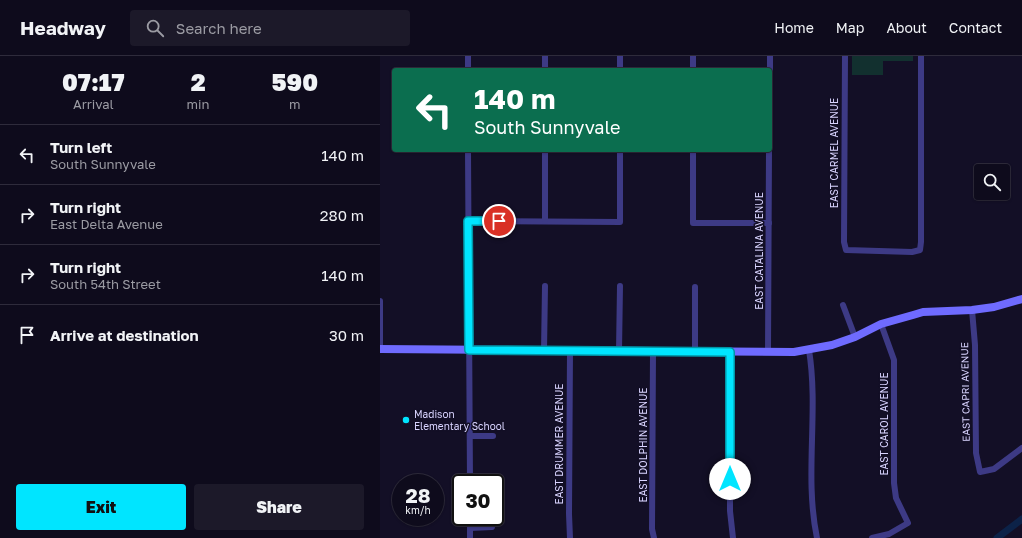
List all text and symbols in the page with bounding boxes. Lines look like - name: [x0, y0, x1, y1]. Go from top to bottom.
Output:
- search box: [130, 10, 410, 46]
- text: Headway: [20, 16, 106, 39]
- icon: search: [144, 17, 166, 39]
- text: Search here: [176, 19, 262, 37]
- text: Home: [774, 19, 814, 36]
- text: Map: [836, 19, 864, 36]
- text: About: [886, 19, 927, 36]
- text: Contact: [949, 19, 1002, 36]
- text: 07:17: [62, 67, 125, 96]
- text: 2: [191, 67, 206, 96]
- text: 590: [272, 67, 318, 96]
- text: 140 m: [474, 82, 556, 115]
- icon: left: [408, 84, 460, 136]
- text: Arrival: [73, 96, 114, 112]
- text: min: [187, 96, 210, 112]
- text: m: [289, 96, 301, 112]
- street label: EAST CARMEL AVENUE: [828, 98, 840, 208]
- text: South Sunnyvale: [474, 116, 621, 138]
- text: Turn left: [50, 138, 112, 156]
- icon: left: [16, 144, 38, 166]
- text: 140 m: [321, 146, 364, 164]
- text: South Sunnyvale: [50, 156, 156, 172]
- map controls: [974, 164, 1010, 200]
- button: search: [974, 164, 1010, 200]
- street label: EAST CATALINA AVENUE: [753, 192, 765, 310]
- text: Turn right: [50, 198, 121, 216]
- icon: right: [16, 204, 38, 226]
- pin: [482, 204, 516, 238]
- text: 280 m: [320, 206, 364, 224]
- icon: arrive: [488, 210, 510, 232]
- text: East Delta Avenue: [50, 216, 163, 232]
- text: Turn right: [50, 258, 121, 276]
- icon: right: [16, 264, 38, 286]
- text: 140 m: [321, 266, 364, 284]
- text: South 54th Street: [50, 276, 161, 292]
- icon: arrive: [16, 324, 38, 346]
- text: Arrive at destination: [50, 326, 199, 344]
- text: 30 m: [329, 326, 364, 344]
- street label: EAST CAPRI AVENUE: [958, 342, 972, 442]
- street label: EAST CAROL AVENUE: [878, 373, 890, 476]
- street label: EAST DRUMMER AVENUE: [553, 384, 565, 504]
- street label: EAST DOLPHIN AVENUE: [637, 388, 649, 502]
- place label: Madison Elementary School: [414, 408, 505, 432]
- marker: Madison Elementary School: [401, 415, 411, 425]
- position arrow: [709, 458, 751, 500]
- speed limit sign: 30: [452, 474, 504, 526]
- text: 28: [405, 483, 430, 507]
- button: Exit: [16, 484, 186, 530]
- button: Share: [194, 484, 364, 530]
- text: km/h: [405, 504, 431, 516]

